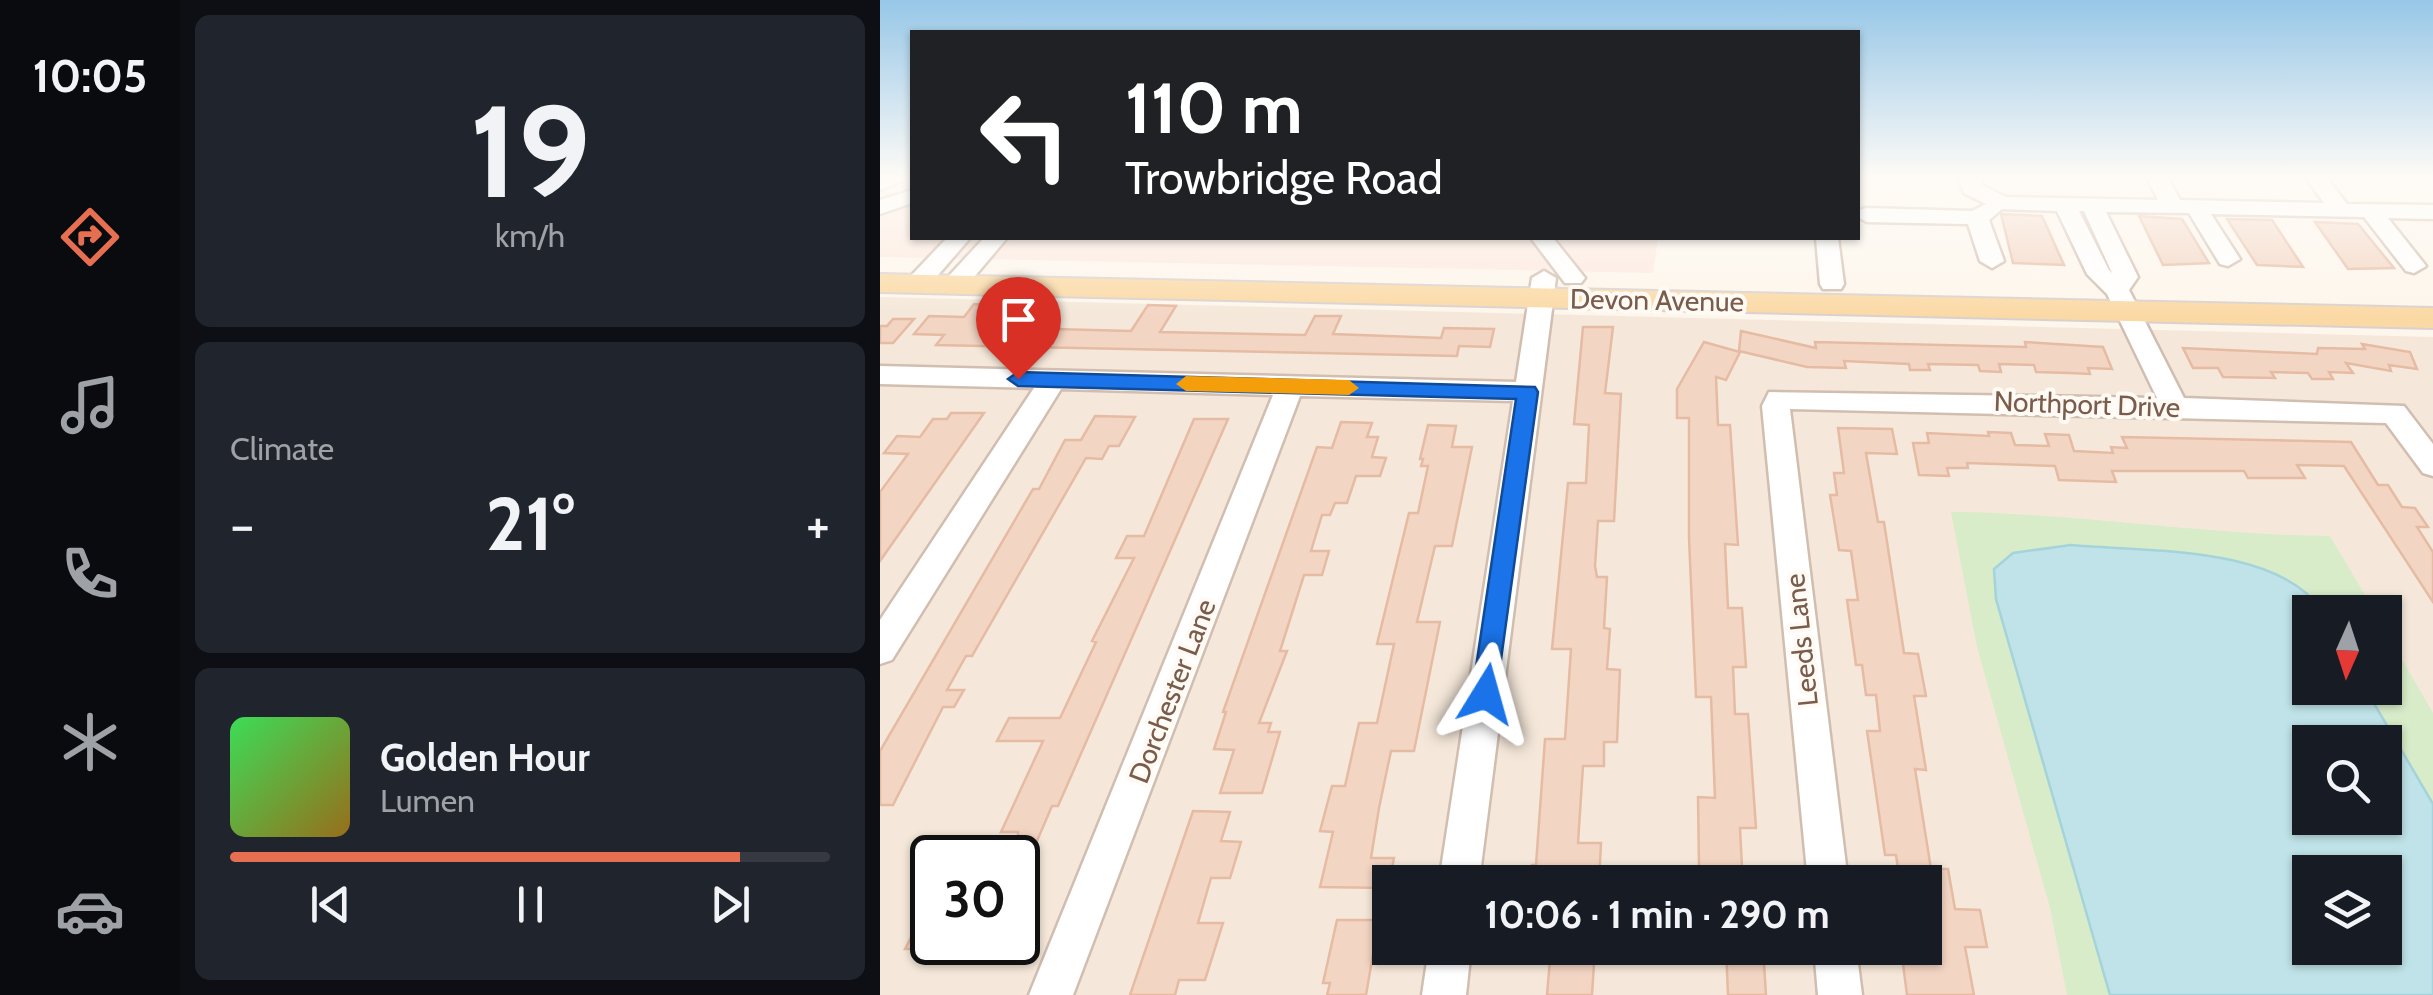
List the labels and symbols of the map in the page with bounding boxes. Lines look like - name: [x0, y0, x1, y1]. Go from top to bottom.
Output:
- pin: [976, 277, 1061, 380]
- street label: Devon Avenue: [1570, 281, 1744, 319]
- street label: Northport Drive: [1993, 384, 2181, 424]
- street label: Leeds Lane: [1777, 572, 1825, 708]
- street label: Dorchester Lane: [1121, 594, 1223, 788]
- north arrow: [2292, 595, 2402, 705]
- position arrow: [1434, 642, 1538, 746]
- speed limit sign: 30: [910, 835, 1040, 965]

